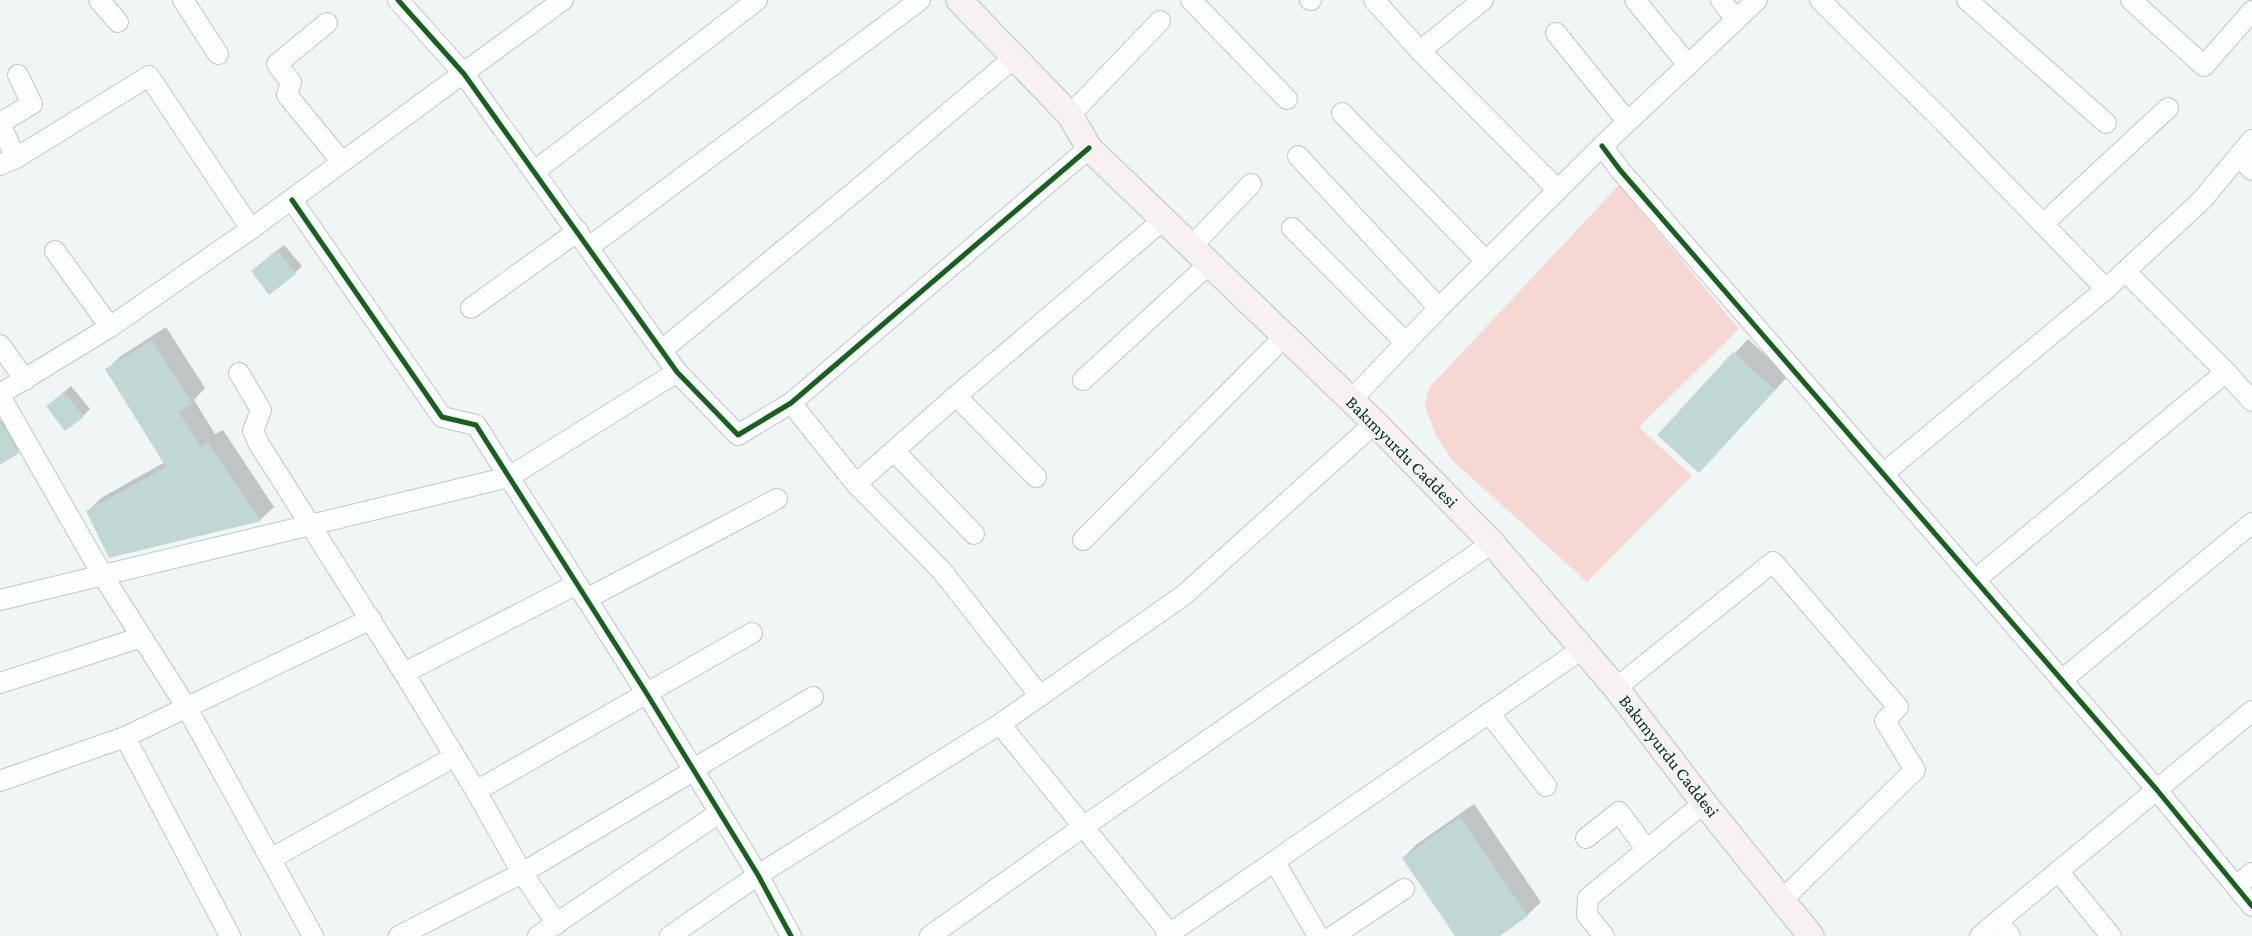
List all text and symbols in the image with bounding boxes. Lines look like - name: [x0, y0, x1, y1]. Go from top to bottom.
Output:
- street label: Bakımyurdu Caddesi: [1342, 392, 1462, 512]
- street label: Bakımyurdu Caddesi: [1615, 691, 1723, 821]

